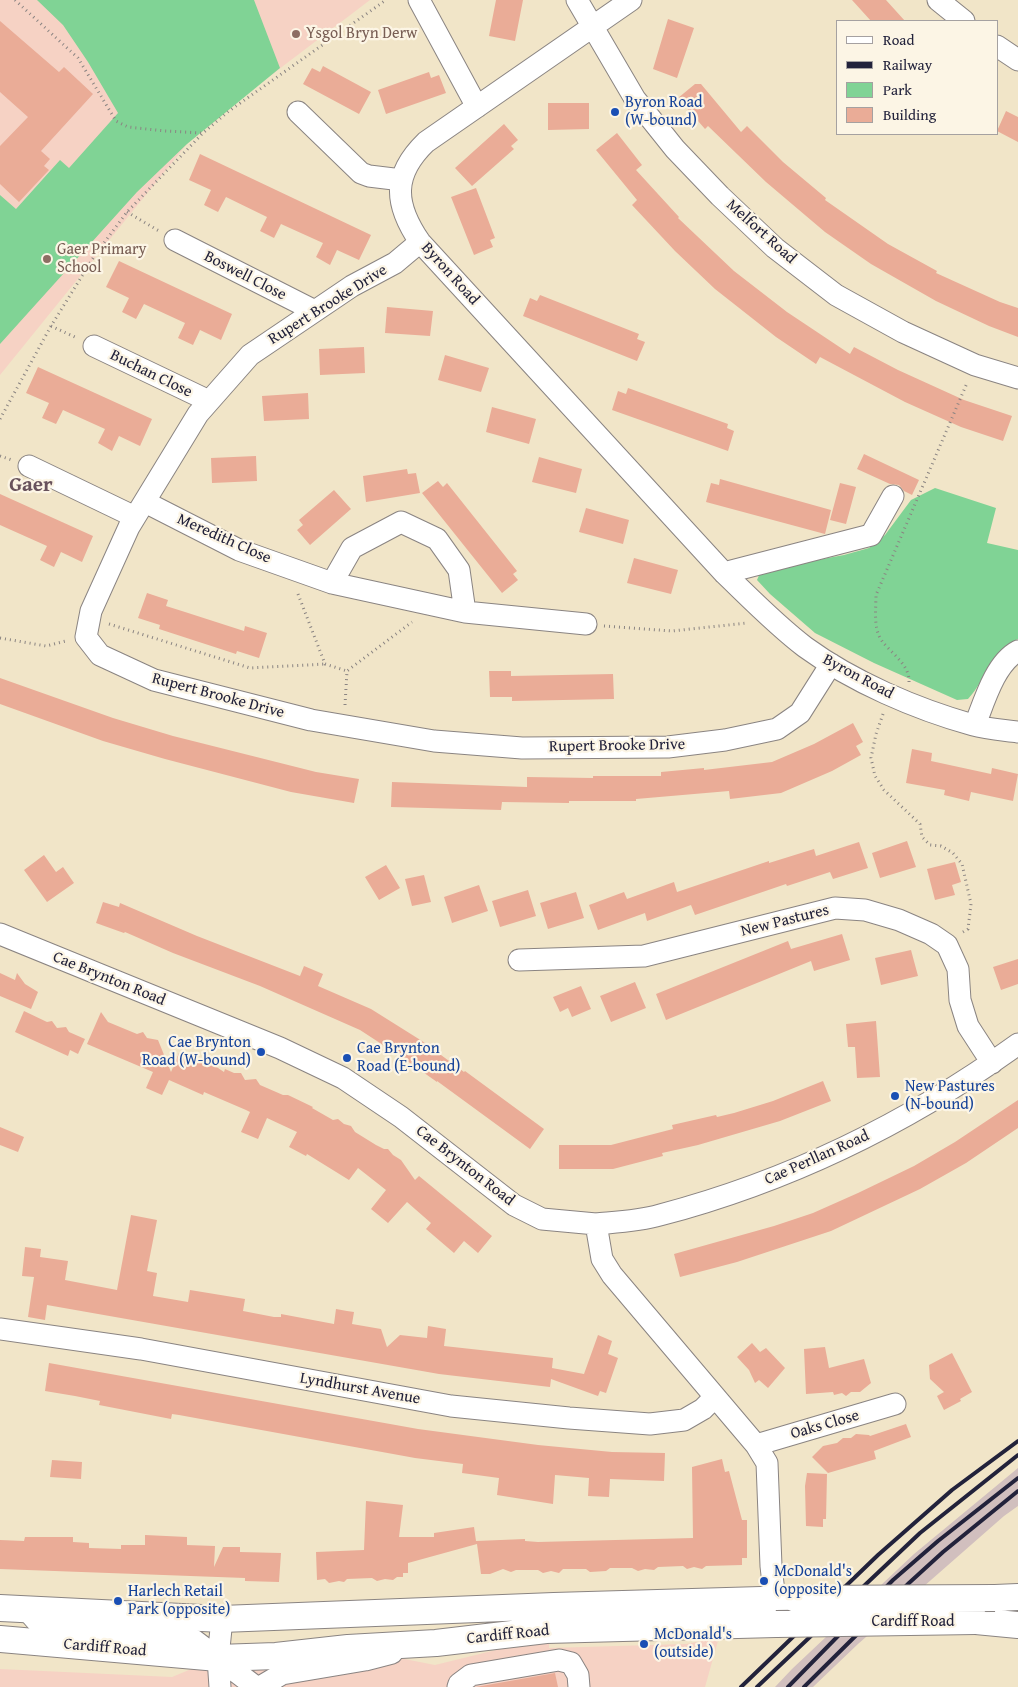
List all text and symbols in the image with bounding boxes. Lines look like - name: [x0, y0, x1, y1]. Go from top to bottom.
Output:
- legend: [836, 20, 998, 135]
- place label: Ysgol Bryn Derw: [306, 24, 417, 44]
- marker: Ysgol Bryn Derw: [290, 28, 302, 40]
- text: Road: [883, 29, 914, 50]
- text: Railway: [883, 54, 932, 75]
- text: Park: [883, 79, 912, 100]
- place label: Byron Road (W-bound): [625, 93, 703, 131]
- text: Building: [883, 104, 936, 125]
- marker: Byron Road (W-bound): [609, 106, 621, 118]
- street label: Melfort Road: [722, 196, 800, 268]
- street label: Byron Road: [417, 239, 483, 309]
- place label: Gaer Primary School: [57, 240, 147, 278]
- street label: Boswell Close: [201, 247, 289, 305]
- marker: Gaer Primary School: [41, 253, 53, 265]
- street label: Rupert Brooke Drive: [265, 261, 391, 349]
- street label: Buchan Close: [107, 346, 195, 402]
- district label: Gaer: [9, 473, 53, 499]
- street label: Meredith Close: [174, 510, 274, 568]
- street label: Byron Road: [819, 650, 897, 704]
- street label: Rupert Brooke Drive: [150, 669, 286, 723]
- street label: Rupert Brooke Drive: [549, 735, 685, 757]
- street label: New Pastures: [739, 901, 831, 941]
- street label: Cae Brynton Road: [50, 948, 168, 1010]
- place label: Cae Brynton Road (W-bound): [142, 1033, 251, 1071]
- place label: Cae Brynton Road (E-bound): [357, 1039, 461, 1077]
- marker: Cae Brynton Road (W-bound): [255, 1046, 267, 1058]
- marker: Cae Brynton Road (E-bound): [341, 1052, 353, 1064]
- place label: New Pastures (N-bound): [905, 1077, 995, 1115]
- marker: New Pastures (N-bound): [889, 1090, 901, 1102]
- street label: Cae Brynton Road: [412, 1122, 518, 1210]
- street label: Cae Perllan Road: [762, 1126, 872, 1190]
- street label: Lyndhurst Avenue: [298, 1369, 422, 1409]
- street label: Oaks Close: [788, 1406, 862, 1444]
- place label: McDonald's (opposite): [774, 1562, 852, 1600]
- marker: McDonald's (opposite): [758, 1575, 770, 1587]
- place label: Harlech Retail Park (opposite): [128, 1582, 230, 1620]
- marker: Harlech Retail Park (opposite): [112, 1595, 124, 1607]
- street label: Cardiff Road: [872, 1612, 954, 1632]
- street label: Cardiff Road: [466, 1621, 550, 1649]
- place label: McDonald's (outside): [654, 1625, 732, 1663]
- street label: Cardiff Road: [63, 1635, 147, 1661]
- marker: McDonald's (outside): [638, 1638, 650, 1650]

